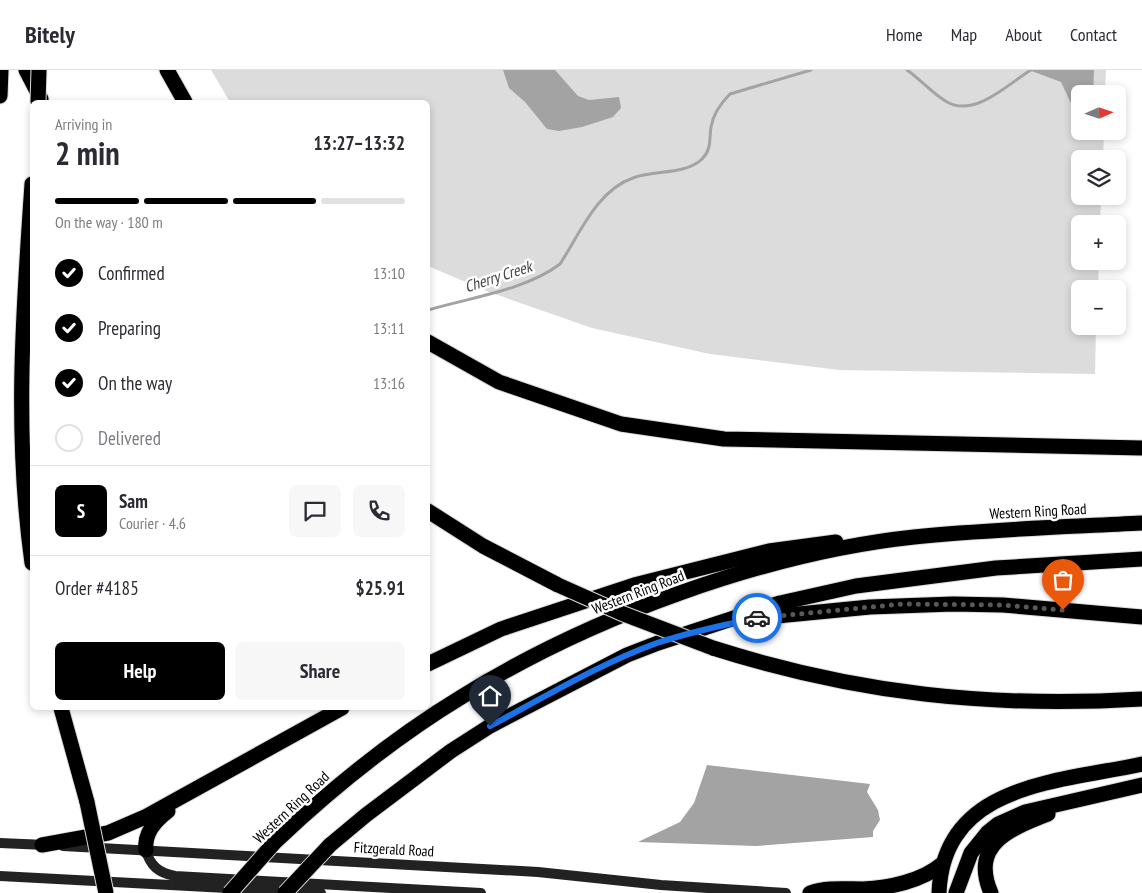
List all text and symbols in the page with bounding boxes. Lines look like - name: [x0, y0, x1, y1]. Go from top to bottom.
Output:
- text: Bitely: [25, 19, 75, 50]
- text: Home: [886, 23, 923, 46]
- text: Map: [951, 23, 977, 46]
- text: About: [1005, 23, 1042, 46]
- text: Contact: [1070, 23, 1117, 46]
- north arrow: [1071, 85, 1126, 140]
- map controls: [1071, 85, 1126, 335]
- text: Arriving in: [55, 114, 112, 134]
- text: 13:27–13:32: [313, 131, 405, 155]
- text: 2 min: [55, 132, 120, 174]
- button: layers: [1071, 150, 1126, 205]
- text: On the way · 180 m: [55, 212, 163, 232]
- button: +: [1071, 215, 1126, 270]
- water label: Cherry Creek: [462, 255, 536, 296]
- icon: check: [55, 259, 83, 287]
- text: Confirmed: [98, 261, 165, 285]
- text: 13:10: [373, 263, 405, 283]
- button: −: [1071, 280, 1126, 335]
- icon: check: [55, 314, 83, 342]
- text: Preparing: [98, 316, 161, 340]
- text: 13:11: [373, 318, 405, 338]
- icon: check: [55, 369, 83, 397]
- text: On the way: [98, 371, 172, 395]
- text: 13:16: [373, 373, 405, 393]
- text: Delivered: [98, 426, 161, 450]
- button: chat: [289, 485, 341, 537]
- button: phone: [353, 485, 405, 537]
- text: Sam: [119, 489, 148, 513]
- text: S: [77, 499, 85, 523]
- street label: Western Ring Road: [989, 499, 1087, 523]
- text: Courier · 4.6: [119, 513, 186, 533]
- pin: [1042, 559, 1084, 610]
- street label: Western Ring Road: [589, 566, 687, 618]
- icon: bag: [1049, 566, 1077, 594]
- text: Order #4185: [55, 576, 139, 600]
- text: $25.91: [356, 576, 405, 600]
- courier: [732, 593, 782, 643]
- icon: car: [743, 604, 771, 632]
- button: Help: [55, 642, 225, 700]
- button: Share: [235, 642, 405, 700]
- pin: [469, 675, 511, 726]
- icon: home: [476, 682, 504, 710]
- street label: Western Ring Road: [249, 767, 333, 847]
- street label: Fitzgerald Road: [353, 837, 435, 861]

